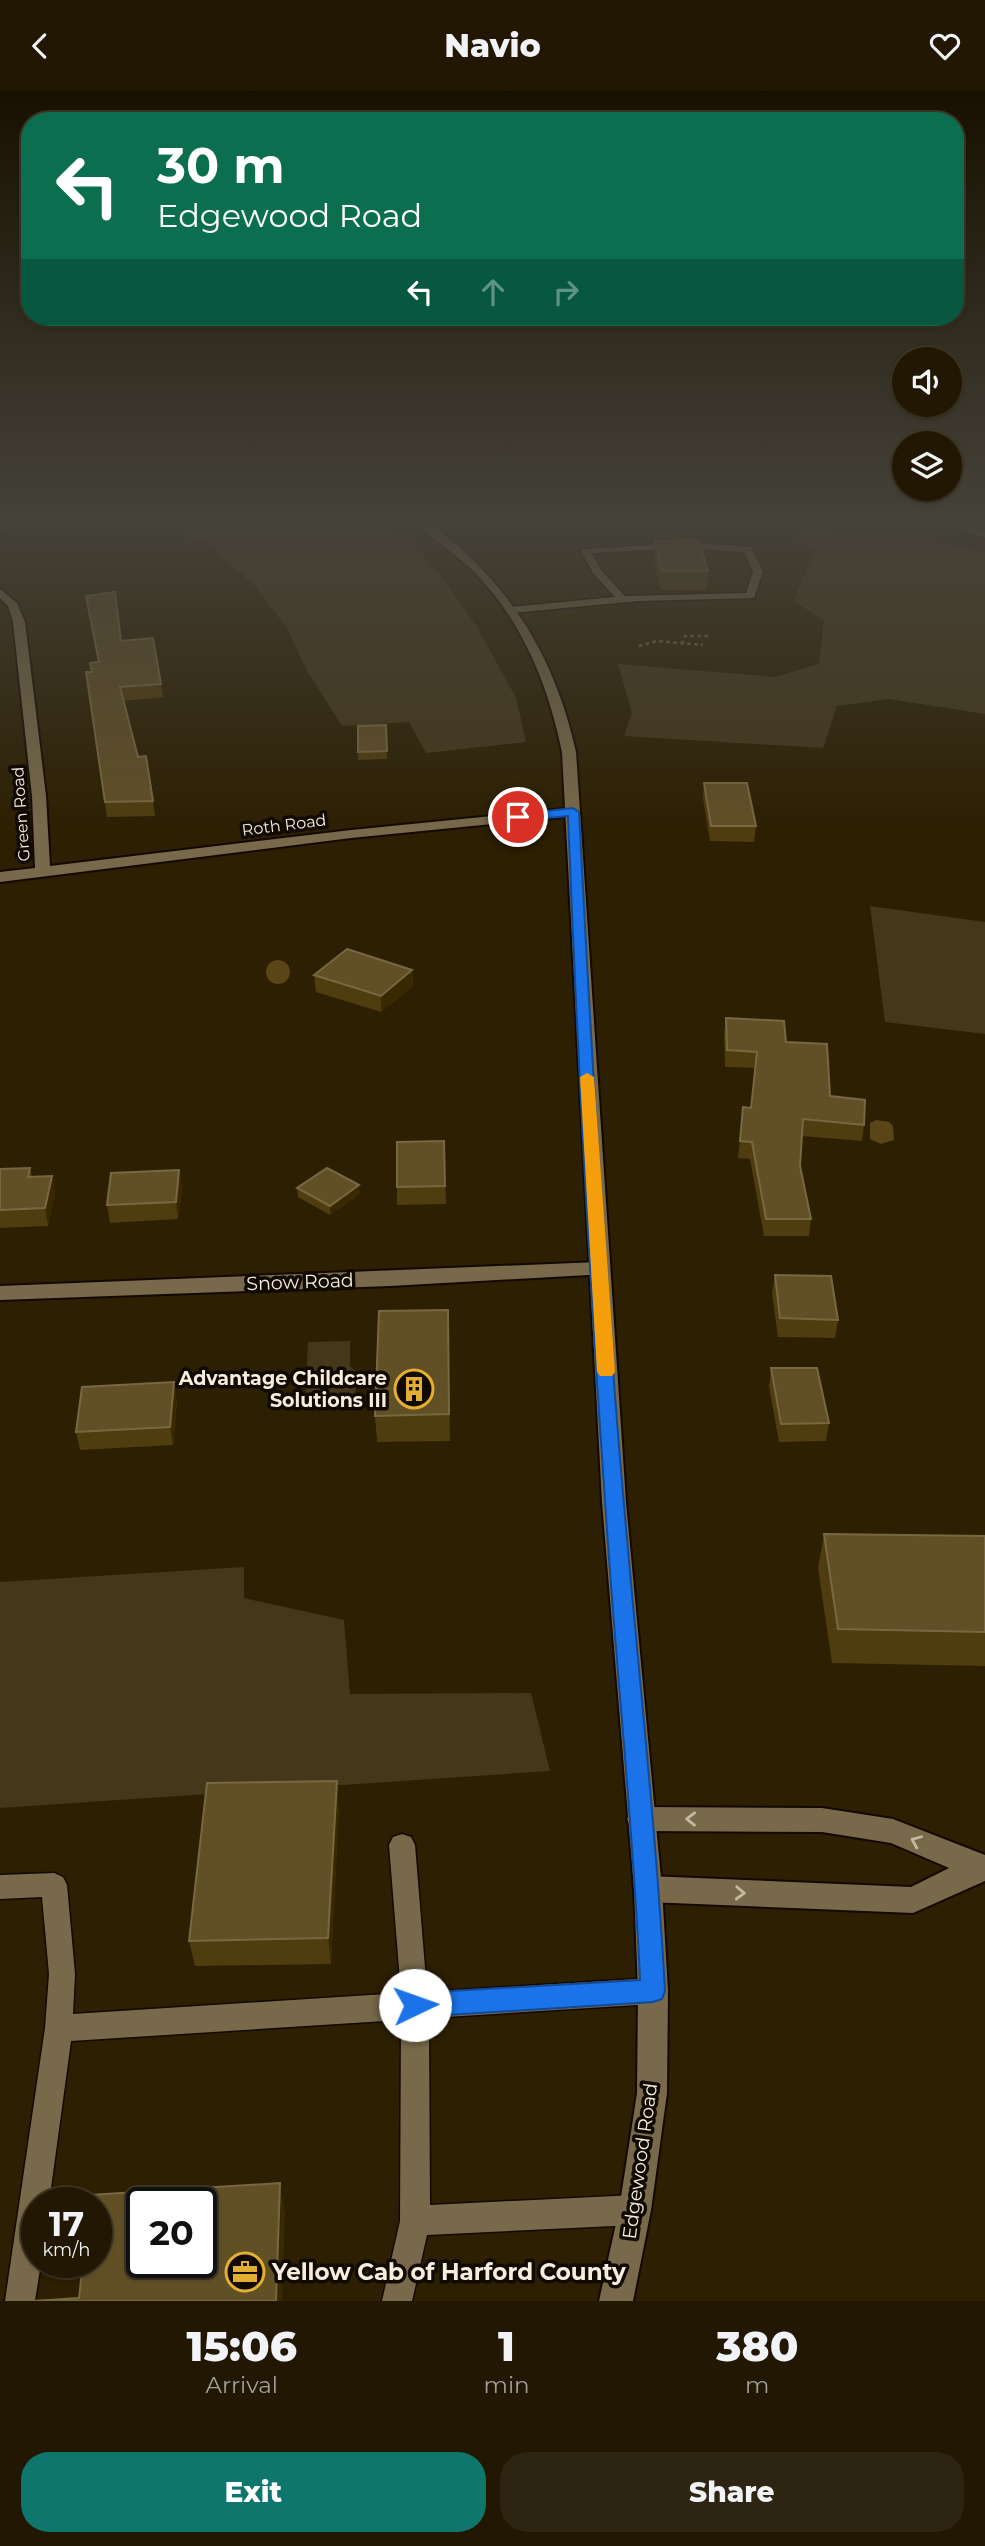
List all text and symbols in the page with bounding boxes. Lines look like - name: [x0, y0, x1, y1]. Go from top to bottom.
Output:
- text: Navio: [444, 26, 541, 65]
- icon: back: [21, 27, 59, 65]
- icon: heart: [926, 27, 964, 65]
- text: 30 m: [157, 136, 285, 195]
- icon: left: [42, 140, 133, 231]
- text: Edgewood Road: [157, 196, 422, 235]
- icon: left: [401, 273, 439, 311]
- icon: ahead: [474, 273, 512, 311]
- icon: right: [547, 273, 585, 311]
- map controls: [892, 347, 962, 501]
- button: sound: [892, 347, 962, 417]
- button: layers: [892, 431, 962, 501]
- street label: Green Road: [8, 766, 34, 862]
- pin: [488, 787, 548, 847]
- icon: arrive: [499, 798, 537, 836]
- street label: Roth Road: [241, 810, 327, 840]
- street label: Snow Road: [246, 1269, 354, 1295]
- place label: Advantage Childcare Solutions III: [178, 1367, 387, 1412]
- building icon: Advantage Childcare Solutions III: [393, 1368, 435, 1410]
- one-way arrow: [685, 1811, 696, 1827]
- one-way arrow: [911, 1835, 923, 1849]
- one-way arrow: [735, 1885, 746, 1900]
- position arrow: [378, 1968, 452, 2042]
- street label: Edgewood Road: [618, 2081, 662, 2241]
- speed limit sign: 20: [126, 2187, 217, 2278]
- text: 17: [49, 2202, 84, 2245]
- text: km/h: [42, 2239, 91, 2261]
- office icon: Yellow Cab of Harford County: [224, 2251, 266, 2293]
- place label: Yellow Cab of Harford County: [271, 2258, 626, 2286]
- text: 15:06: [187, 2320, 297, 2372]
- text: 1: [498, 2320, 515, 2372]
- text: 380: [716, 2320, 798, 2372]
- text: Arrival: [205, 2371, 278, 2399]
- text: min: [484, 2371, 530, 2399]
- text: m: [745, 2371, 770, 2399]
- button: Exit: [21, 2452, 486, 2532]
- button: Share: [500, 2452, 964, 2532]

